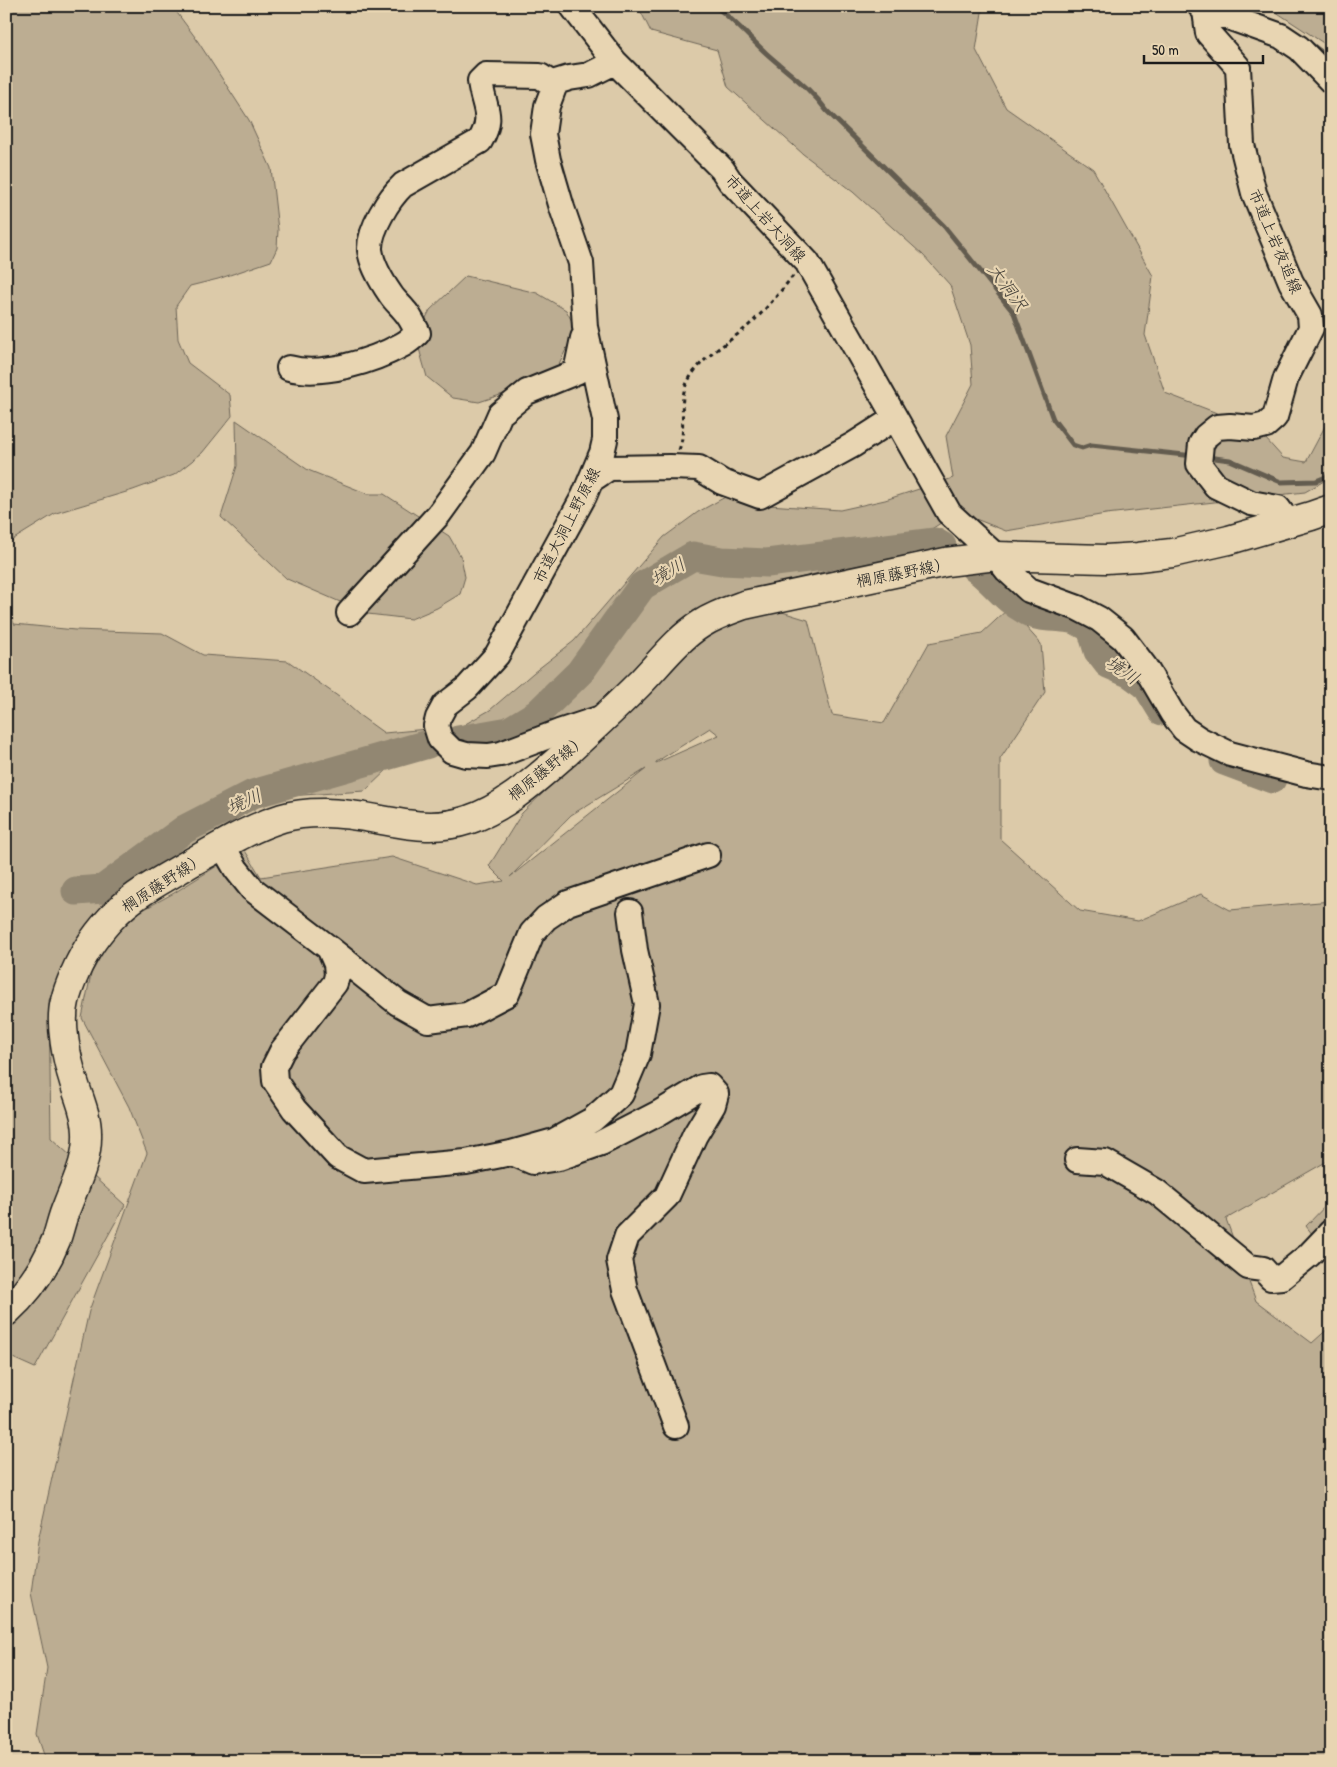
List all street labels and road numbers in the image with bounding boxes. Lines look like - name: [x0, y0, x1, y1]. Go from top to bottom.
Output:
- street label: 市道上岩大洞線: [720, 169, 812, 267]
- street label: 市道上岩夜追線: [1244, 185, 1308, 297]
- street label: 市道大洞上野原線: [527, 463, 605, 587]
- street label: 棡原藤野線）: [854, 552, 952, 592]
- street label: 棡原藤野線）: [503, 728, 591, 806]
- street label: 棡原藤野線）: [117, 847, 209, 917]

